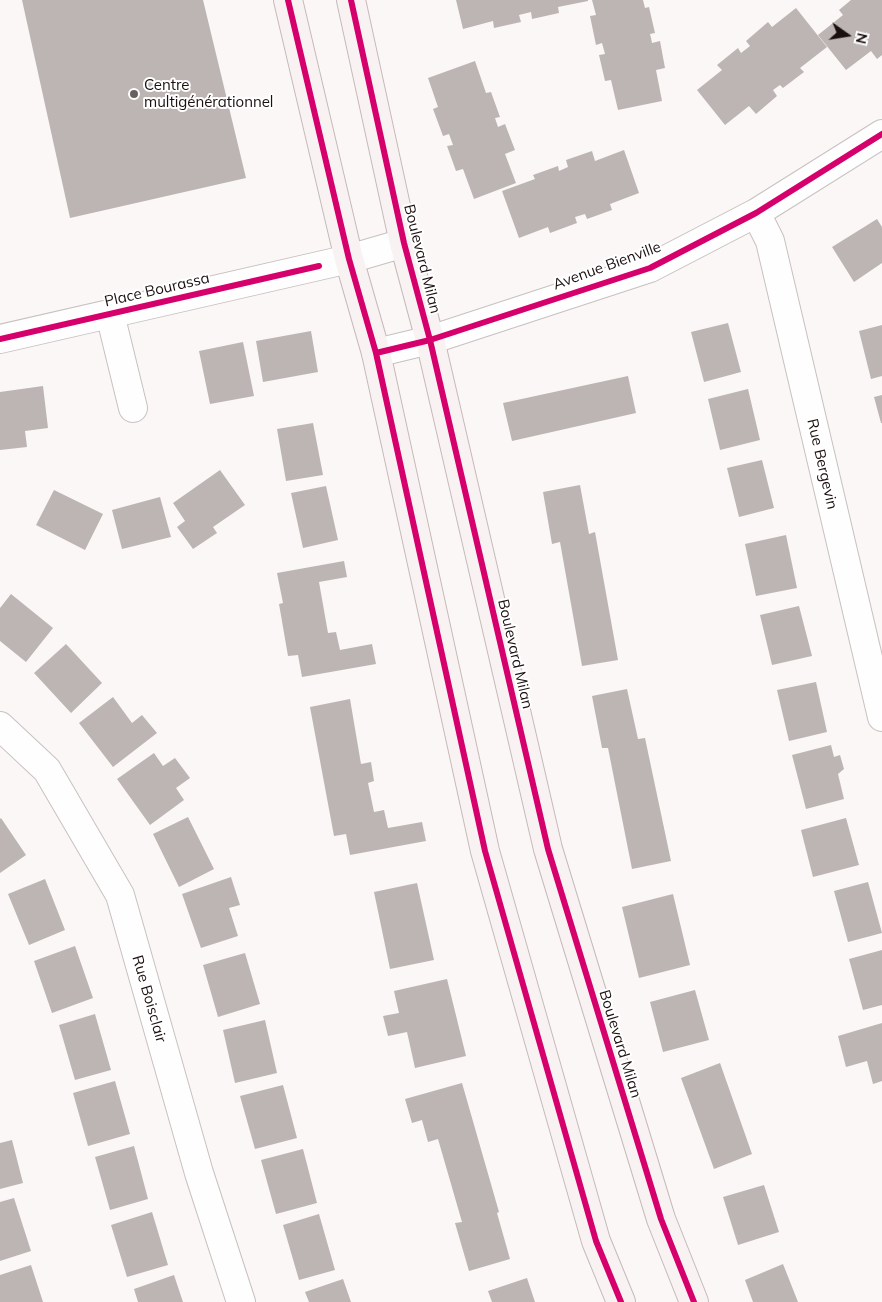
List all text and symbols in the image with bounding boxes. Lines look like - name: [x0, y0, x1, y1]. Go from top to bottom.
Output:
- north arrow: [822, 10, 872, 60]
- text: N: [852, 31, 872, 46]
- place label: Centre multigénérationnel: [144, 76, 273, 111]
- marker: Centre multigénérationnel: [128, 88, 140, 100]
- street label: Boulevard Milan: [400, 203, 444, 315]
- street label: Avenue Bienville: [551, 238, 663, 294]
- street label: Place Bourassa: [103, 269, 211, 311]
- street label: Rue Bergevin: [803, 417, 841, 511]
- street label: Boulevard Milan: [494, 597, 536, 711]
- street label: Rue Boisclair: [128, 953, 170, 1045]
- street label: Boulevard Milan: [595, 988, 645, 1100]

